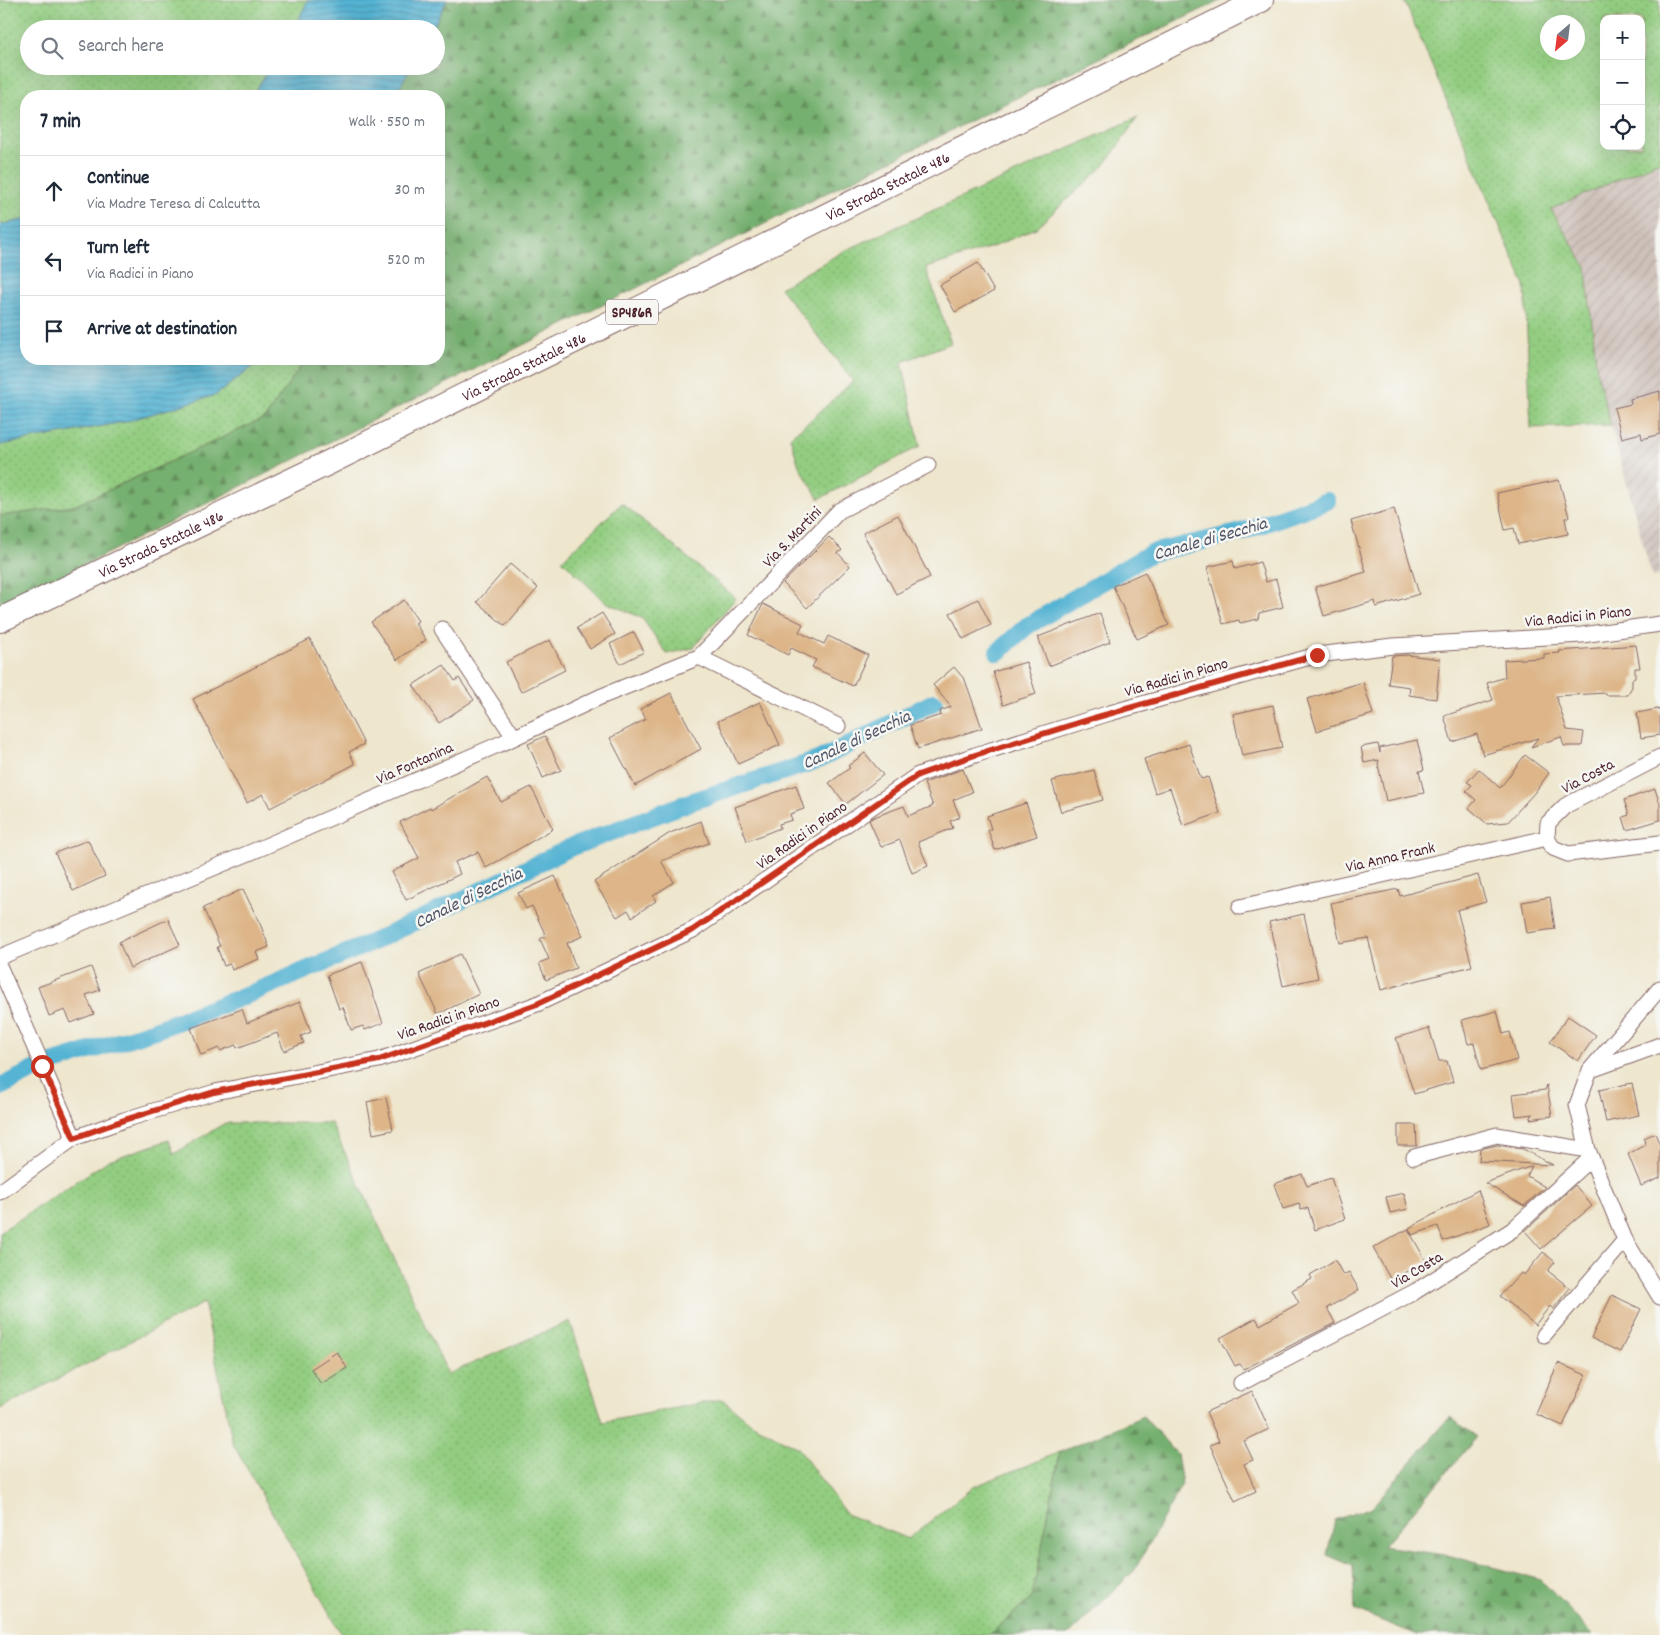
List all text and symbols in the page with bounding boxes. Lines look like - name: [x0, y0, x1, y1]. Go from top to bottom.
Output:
- north arrow: [1540, 15, 1585, 60]
- map controls: [1600, 15, 1645, 150]
- button: +: [1600, 15, 1645, 60]
- search box: [20, 20, 445, 75]
- icon: search: [38, 34, 66, 62]
- text: Search here: [78, 34, 164, 61]
- button: −: [1600, 60, 1645, 105]
- button: locate: [1600, 105, 1645, 150]
- text: 7 min: [40, 108, 81, 138]
- text: Walk · 550 m: [349, 111, 425, 134]
- street label: Via Strada Statale 486: [822, 147, 955, 228]
- text: Continue: [87, 166, 149, 193]
- icon: ahead: [40, 177, 68, 205]
- text: 30 m: [395, 179, 425, 202]
- text: Via Madre Teresa di Calcutta: [87, 193, 260, 216]
- text: Turn left: [87, 236, 150, 263]
- icon: left: [40, 247, 68, 275]
- text: 520 m: [387, 249, 425, 272]
- text: Via Radici in Piano: [87, 263, 194, 286]
- road number: SP486R: [606, 300, 658, 324]
- icon: arrive: [40, 317, 68, 345]
- text: Arrive at destination: [87, 317, 237, 344]
- street label: Via Strada Statale 486: [459, 328, 591, 409]
- street label: Via S. Martini: [758, 502, 828, 573]
- street label: Via Strada Statale 486: [95, 506, 228, 585]
- water label: Canale di Secchia: [1151, 512, 1272, 568]
- street label: Via Radici in Piano: [1524, 600, 1633, 635]
- route end: [1306, 644, 1329, 667]
- street label: Via Radici in Piano: [1122, 653, 1231, 704]
- water label: Canale di Secchia: [799, 705, 917, 777]
- street label: Via Fontanina: [373, 737, 458, 791]
- street label: Via Costa: [1558, 753, 1619, 801]
- street label: Via Radici in Piano: [752, 796, 853, 876]
- street label: Via Anna Frank: [1344, 837, 1437, 880]
- water label: Canale di Secchia: [411, 862, 528, 936]
- street label: Via Radici in Piano: [395, 991, 503, 1048]
- route start: [31, 1055, 54, 1078]
- street label: Via Costa: [1387, 1246, 1448, 1296]

